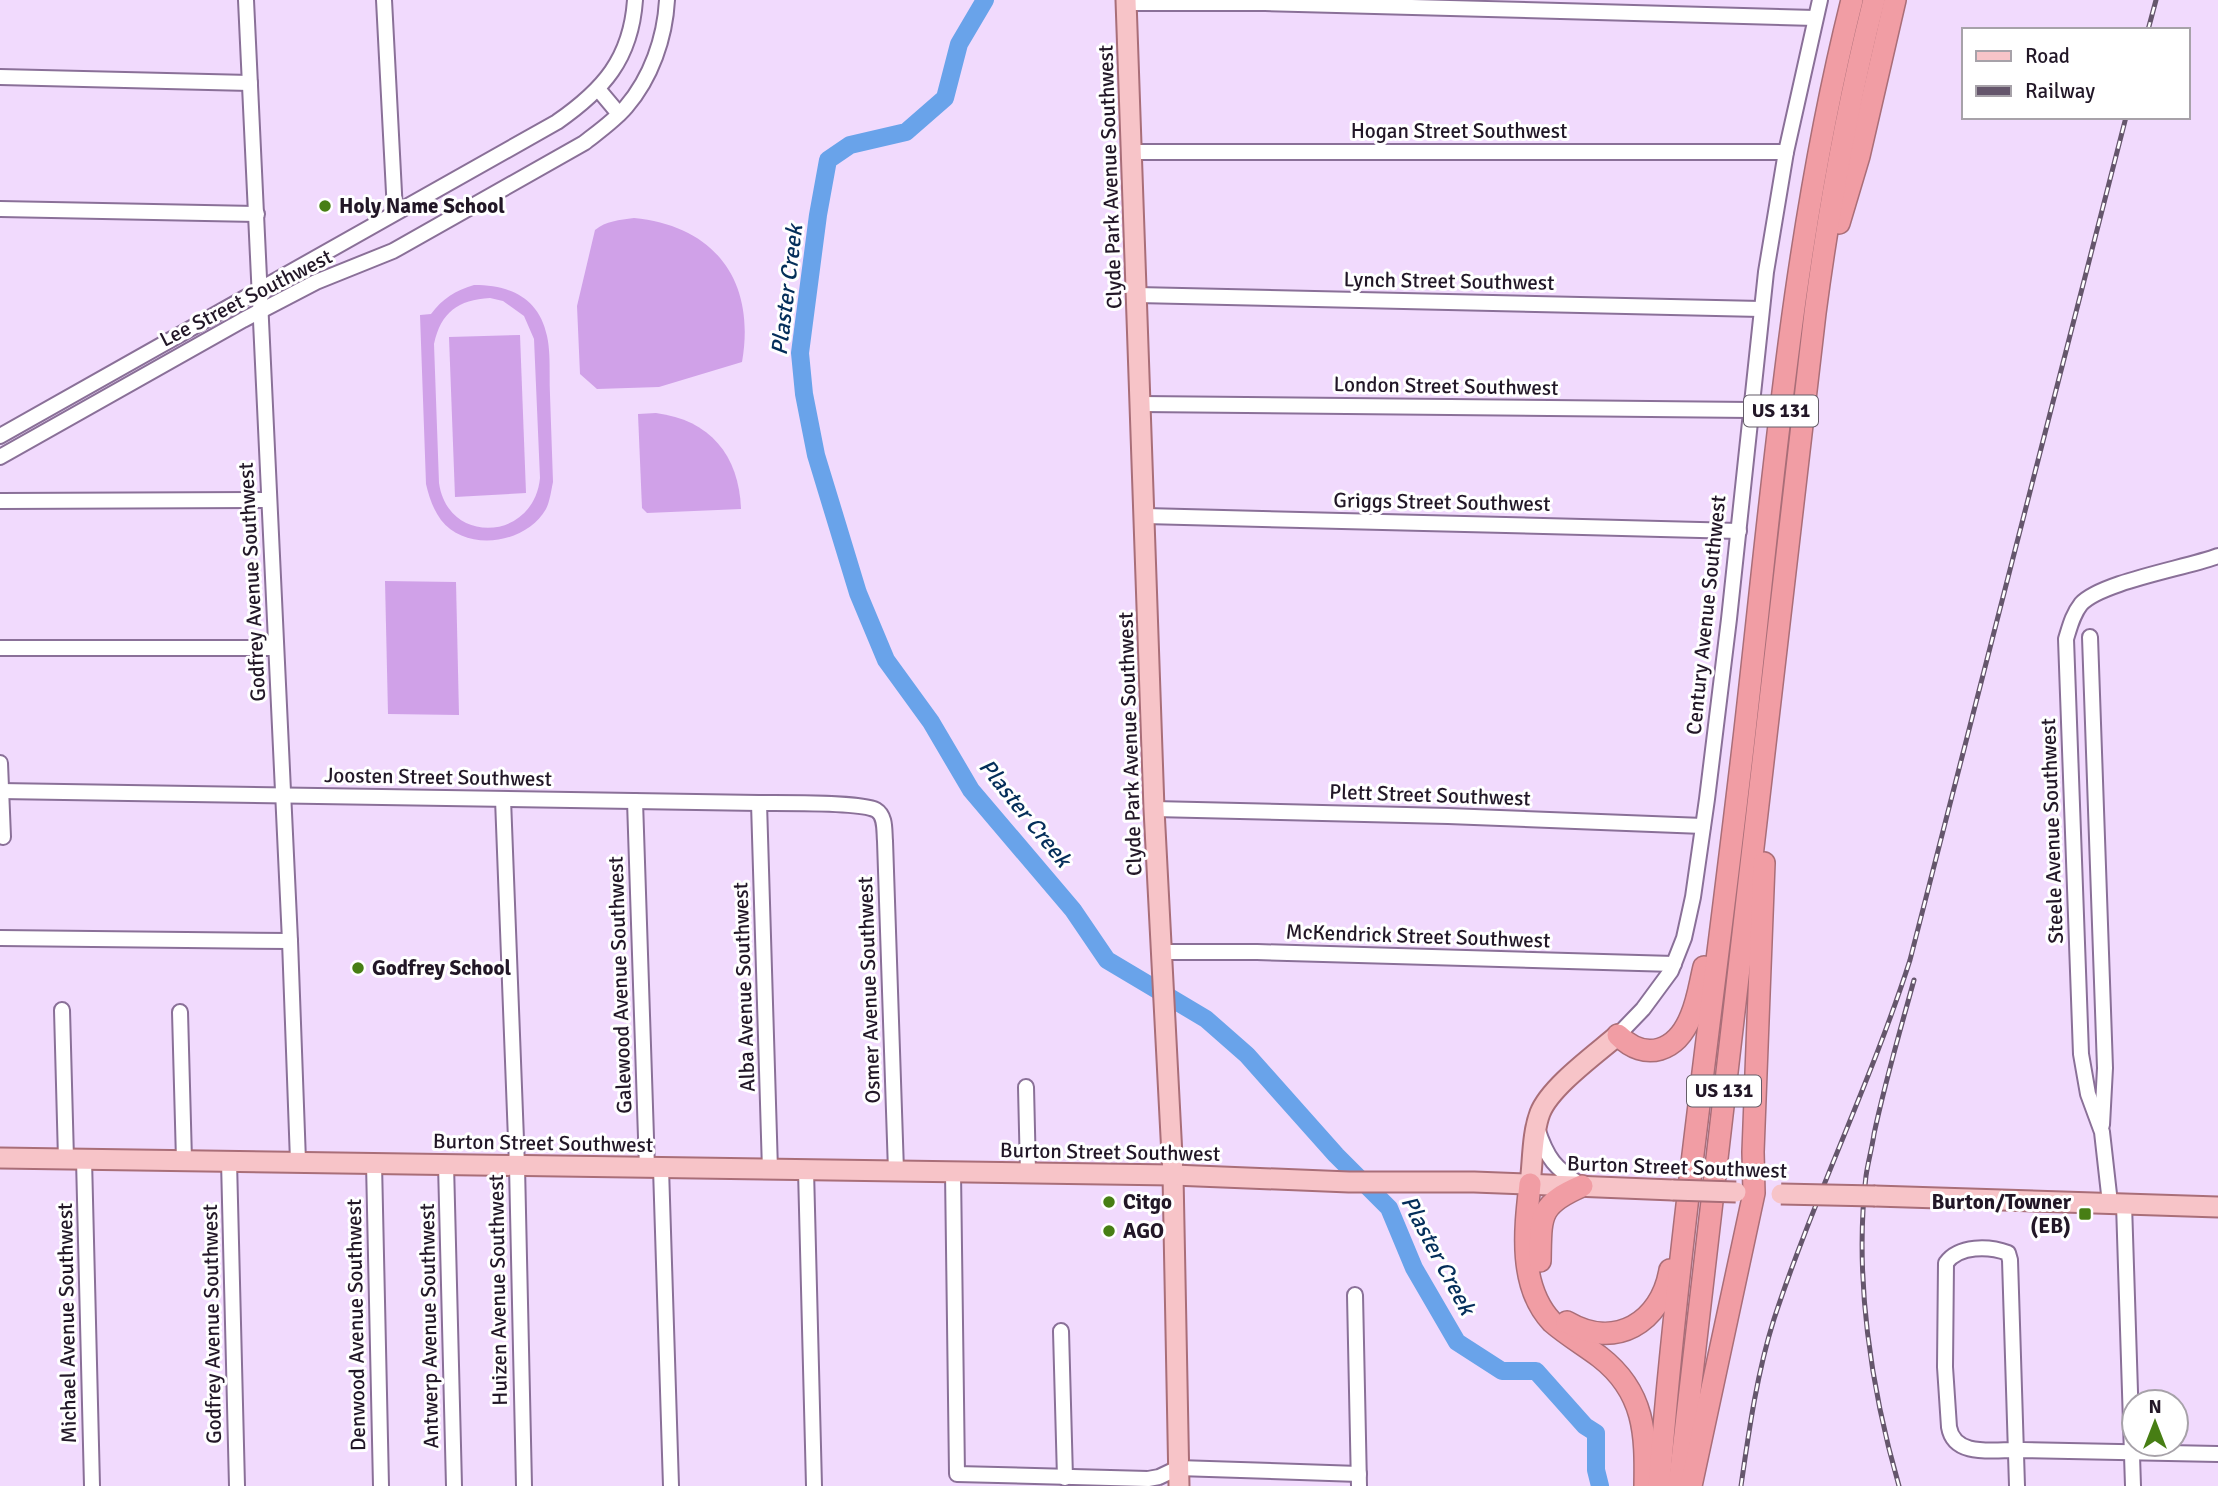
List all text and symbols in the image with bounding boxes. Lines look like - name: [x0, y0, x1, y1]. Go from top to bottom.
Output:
- legend: [1962, 28, 2190, 119]
- text: Road: [2025, 43, 2070, 69]
- street label: Clyde Park Avenue Southwest: [1092, 44, 1128, 310]
- text: Railway: [2025, 78, 2095, 104]
- street label: Hogan Street Southwest: [1351, 118, 1567, 144]
- place label: Holy Name School: [339, 193, 505, 219]
- marker: Holy Name School: [317, 198, 333, 214]
- water label: Plaster Creek: [765, 221, 810, 357]
- street label: Lee Street Southwest: [156, 243, 336, 353]
- street label: Lynch Street Southwest: [1343, 266, 1555, 296]
- street label: London Street Southwest: [1333, 371, 1559, 401]
- road number: US 131: [1744, 396, 1818, 426]
- street label: Godfrey Avenue Southwest: [233, 462, 271, 702]
- street label: Griggs Street Southwest: [1333, 487, 1551, 517]
- street label: Century Avenue Southwest: [1680, 494, 1732, 736]
- street label: Clyde Park Avenue Southwest: [1112, 611, 1148, 877]
- street label: Steele Avenue Southwest: [2035, 718, 2069, 944]
- water label: Plaster Creek: [973, 753, 1079, 875]
- street label: Joosten Street Southwest: [324, 762, 552, 792]
- street label: Plett Street Southwest: [1329, 778, 1531, 812]
- street label: Galewood Avenue Southwest: [603, 856, 637, 1114]
- street label: Osmer Avenue Southwest: [852, 876, 886, 1104]
- street label: Alba Avenue Southwest: [727, 882, 761, 1092]
- street label: McKendrick Street Southwest: [1285, 918, 1551, 954]
- place label: Godfrey School: [372, 955, 511, 981]
- marker: Godfrey School: [350, 960, 366, 976]
- road number: US 131: [1687, 1076, 1761, 1106]
- street label: Burton Street Southwest: [433, 1128, 653, 1158]
- street label: Burton Street Southwest: [1000, 1137, 1220, 1167]
- street label: Burton Street Southwest: [1566, 1150, 1788, 1184]
- street label: Huizen Avenue Southwest: [483, 1174, 513, 1406]
- place label: Citgo: [1123, 1189, 1172, 1215]
- place label: Burton/Towner (EB): [1931, 1189, 2072, 1239]
- water label: Plaster Creek: [1394, 1190, 1483, 1322]
- marker: Citgo: [1101, 1194, 1117, 1210]
- street label: Denwood Avenue Southwest: [341, 1199, 371, 1451]
- street label: Michael Avenue Southwest: [52, 1202, 82, 1444]
- street label: Antwerp Avenue Southwest: [414, 1203, 444, 1449]
- street label: Godfrey Avenue Southwest: [197, 1204, 227, 1444]
- marker: Burton/Towner (EB): [2077, 1206, 2093, 1222]
- place label: AGO: [1123, 1218, 1164, 1244]
- marker: AGO: [1101, 1223, 1117, 1239]
- north arrow: [2120, 1388, 2190, 1458]
- text: N: [2148, 1395, 2162, 1419]

